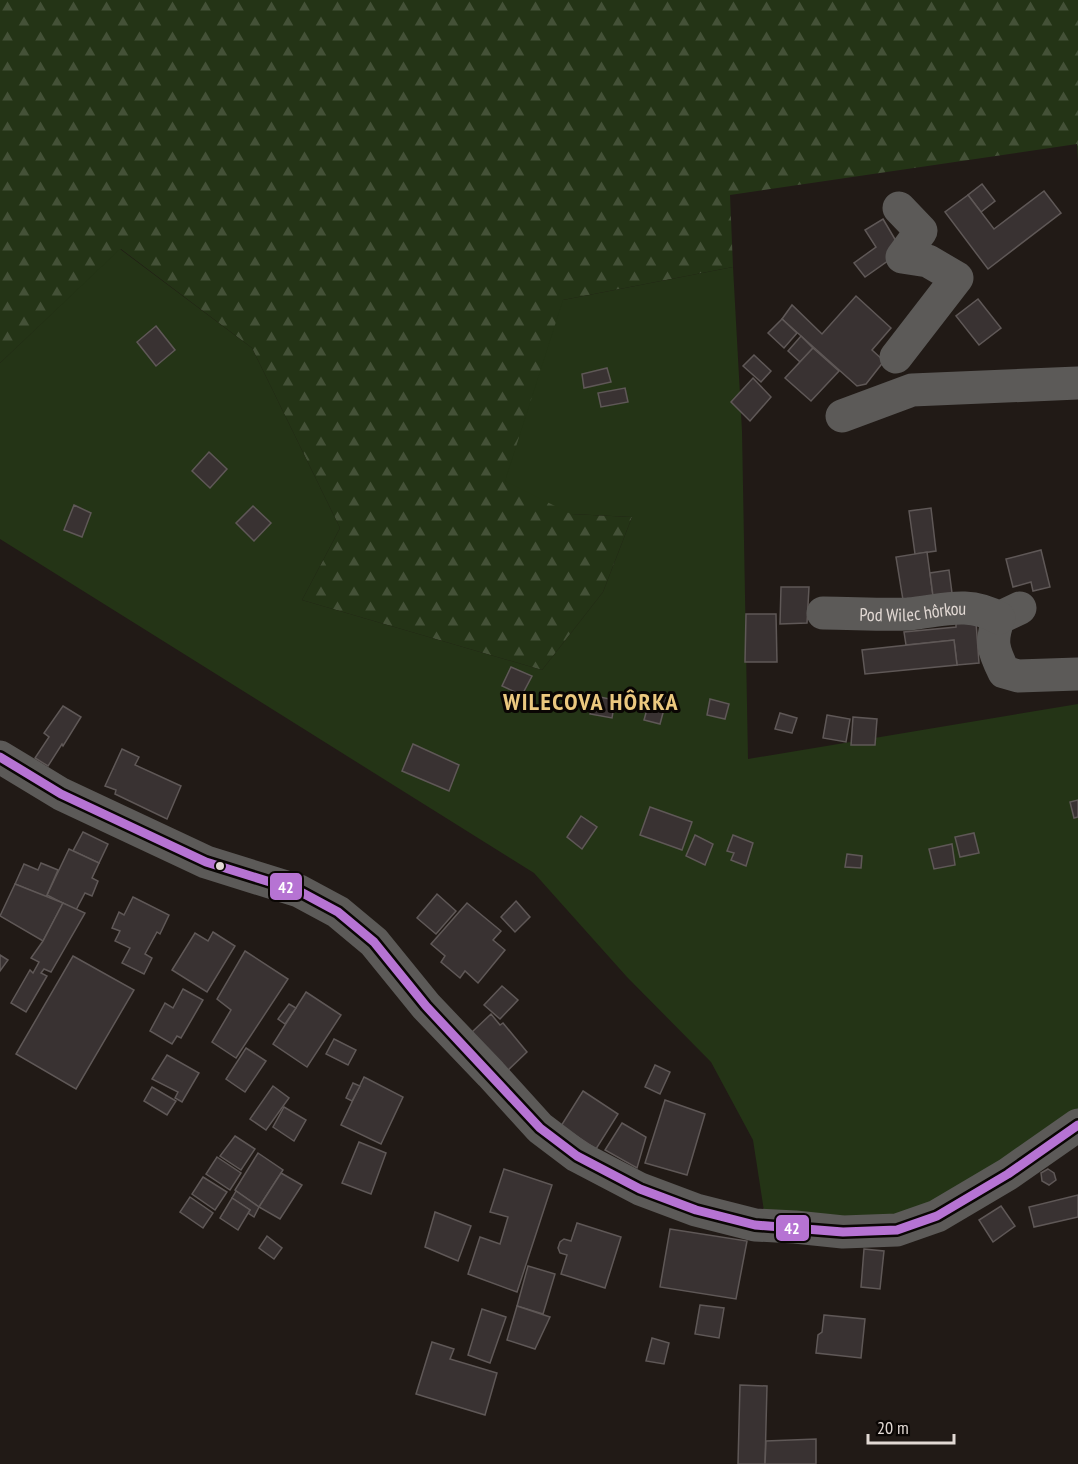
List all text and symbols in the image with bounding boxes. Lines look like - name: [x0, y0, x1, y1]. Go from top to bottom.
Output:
- street label: Pod Wilec hôrkou: [859, 596, 966, 626]
- district label: WILECOVA HÔRKA: [502, 686, 679, 717]
- unlabelled marker: [214, 860, 226, 872]
- line badge: 42: [269, 872, 303, 901]
- text: 42: [278, 877, 294, 897]
- line badge: 42: [775, 1214, 810, 1242]
- text: 42: [784, 1218, 800, 1238]
- scale bar: [868, 1407, 954, 1445]
- text: 20 m: [877, 1416, 909, 1439]

